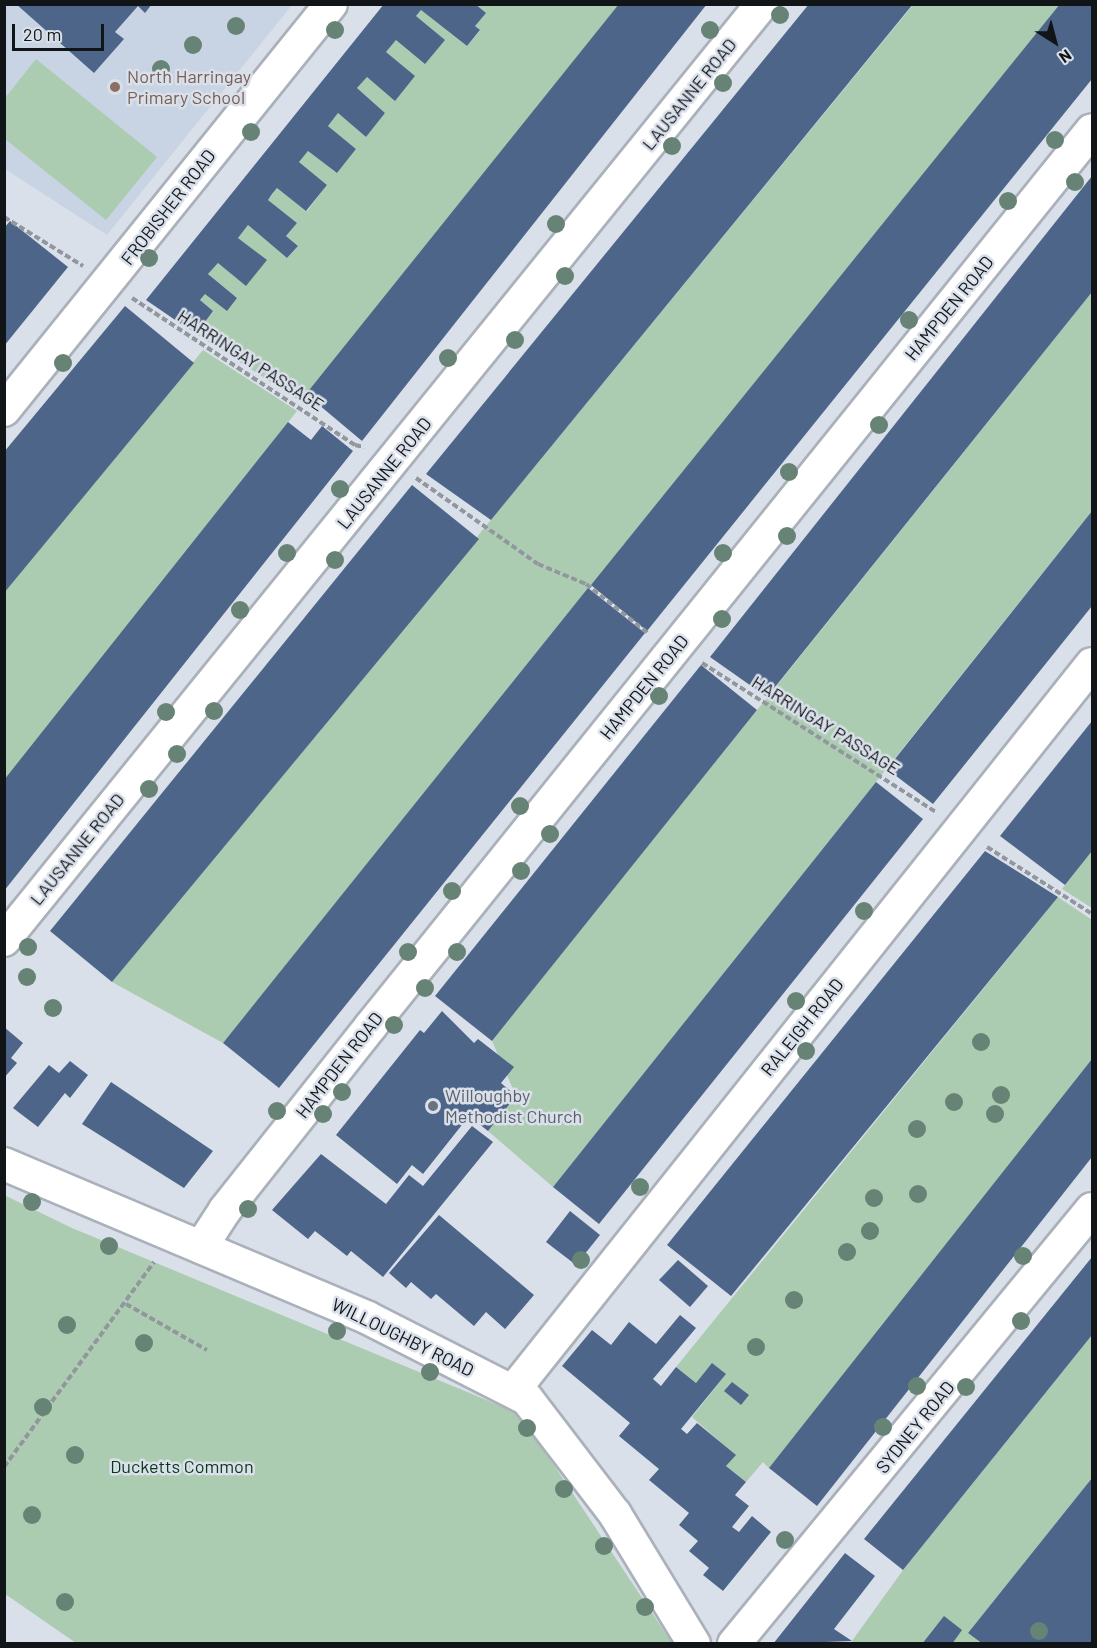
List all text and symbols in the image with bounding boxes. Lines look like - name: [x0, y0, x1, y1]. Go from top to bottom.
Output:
- scale bar: [15, 12, 106, 50]
- north arrow: [1025, 12, 1085, 72]
- text: 20 m: [23, 23, 61, 45]
- street label: LAUSANNE ROAD: [637, 34, 741, 154]
- text: N: [1056, 46, 1076, 68]
- place label: North Harringay Primary School: [127, 66, 251, 109]
- marker: North Harringay Primary School: [108, 80, 122, 94]
- street label: FROBISHER ROAD: [116, 145, 220, 269]
- street label: HAMPDEN ROAD: [900, 251, 998, 365]
- street label: HARRINGAY PASSAGE: [174, 305, 328, 415]
- street label: LAUSANNE ROAD: [332, 413, 436, 533]
- street label: HAMPDEN ROAD: [595, 630, 693, 744]
- street label: HARRINGAY PASSAGE: [748, 671, 904, 779]
- street label: LAUSANNE ROAD: [25, 789, 129, 909]
- street label: RALEIGH ROAD: [756, 974, 848, 1080]
- street label: HAMPDEN ROAD: [291, 1008, 387, 1122]
- place label: Willoughby Methodist Church: [445, 1085, 582, 1128]
- marker: Willoughby Methodist Church: [426, 1099, 440, 1113]
- street label: WILLOUGHBY ROAD: [328, 1293, 478, 1381]
- street label: SYDNEY ROAD: [871, 1377, 959, 1477]
- park label: Ducketts Common: [110, 1455, 254, 1477]

